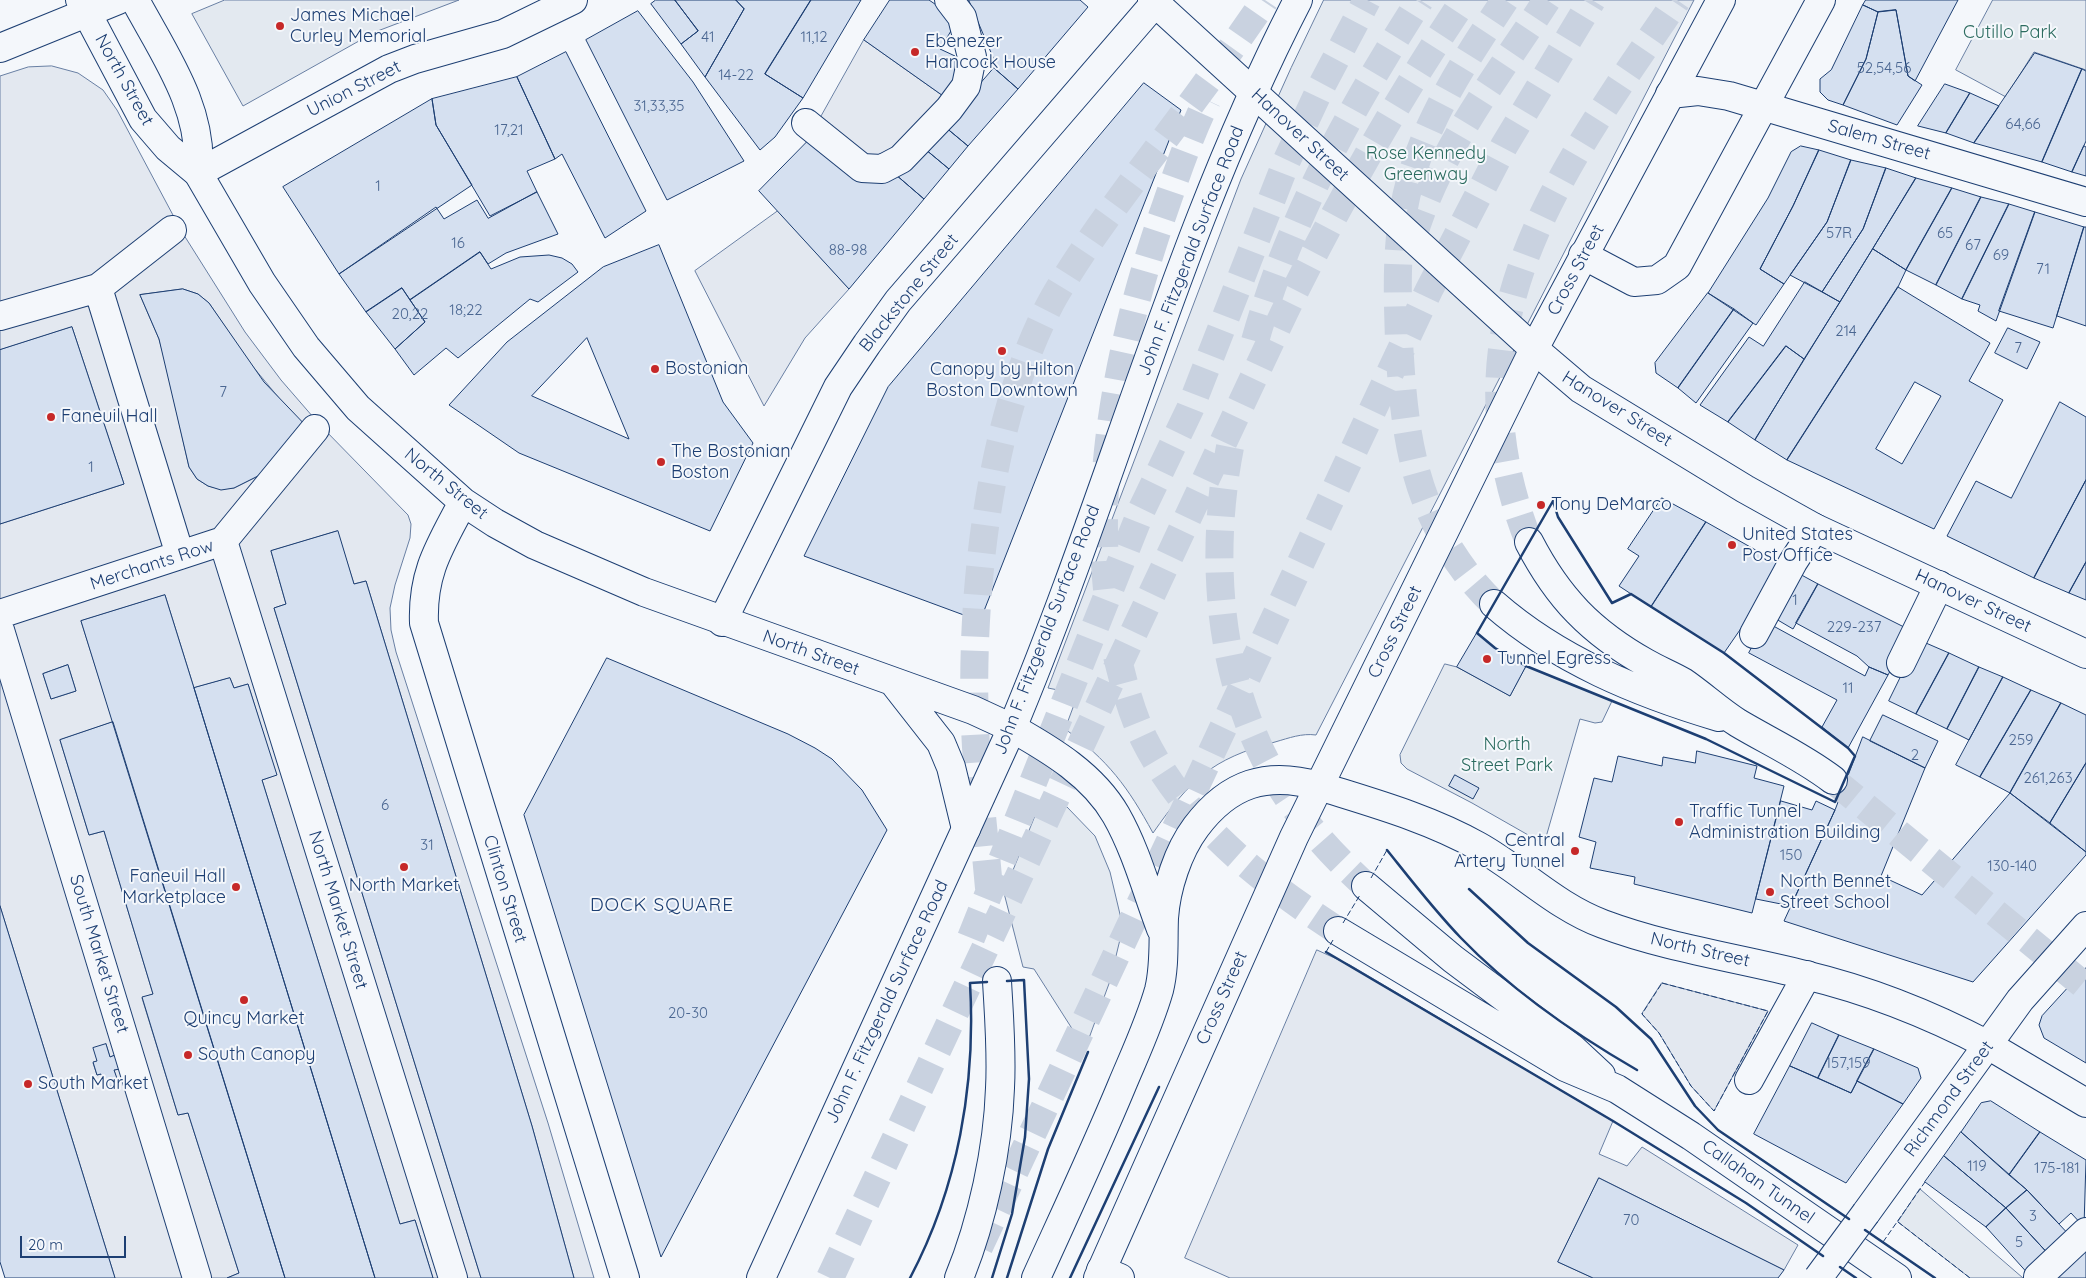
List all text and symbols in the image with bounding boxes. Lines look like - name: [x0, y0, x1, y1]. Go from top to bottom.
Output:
- place label: James Michael Curley Memorial: [290, 5, 426, 48]
- marker: James Michael Curley Memorial: [274, 20, 286, 32]
- park label: Cutillo Park: [1963, 22, 2057, 44]
- house number: 41: [701, 28, 715, 46]
- house number: 11,12: [800, 28, 828, 46]
- street label: North Street: [90, 30, 158, 130]
- place label: Ebenezer Hancock House: [925, 31, 1056, 74]
- marker: Ebenezer Hancock House: [909, 46, 921, 58]
- street label: Union Street: [303, 56, 405, 122]
- house number: 52,54,56: [1857, 59, 1911, 77]
- house number: 14-22: [718, 66, 754, 84]
- street label: Hanover Street: [1247, 84, 1353, 186]
- house number: 31,33,35: [634, 97, 684, 115]
- street label: Salem Street: [1825, 115, 1933, 165]
- house number: 64,66: [2005, 115, 2041, 133]
- house number: 17,21: [494, 121, 524, 139]
- street label: John F. Fitzgerald Surface Road: [1133, 123, 1249, 379]
- park label: Rose Kennedy Greenway: [1366, 143, 1486, 186]
- house number: 1: [375, 177, 381, 195]
- street label: Cross Street: [1543, 221, 1609, 319]
- house number: 57R: [1826, 224, 1852, 242]
- house number: 65: [1937, 224, 1953, 242]
- street label: Blackstone Street: [855, 230, 963, 356]
- house number: 16: [451, 234, 465, 252]
- house number: 67: [1965, 236, 1981, 254]
- house number: 88-98: [829, 241, 867, 259]
- house number: 69: [1993, 246, 2009, 264]
- house number: 71: [2036, 260, 2050, 278]
- house number: 18;22: [449, 301, 483, 319]
- house number: 20,22: [392, 305, 428, 323]
- house number: 214: [1835, 322, 1857, 340]
- house number: 7: [2014, 339, 2022, 357]
- marker: Canopy by Hilton Boston Downtown: [996, 345, 1008, 357]
- place label: Bostonian: [665, 358, 748, 380]
- place label: Canopy by Hilton Boston Downtown: [926, 359, 1078, 402]
- marker: Bostonian: [649, 363, 661, 375]
- street label: Hanover Street: [1558, 367, 1676, 451]
- house number: 7: [219, 383, 227, 401]
- place label: Faneuil Hall: [61, 406, 158, 428]
- marker: Faneuil Hall: [45, 411, 57, 423]
- place label: The Bostonian Boston: [671, 441, 791, 484]
- street label: North Street: [400, 444, 492, 524]
- marker: The Bostonian Boston: [655, 456, 667, 468]
- house number: 1: [88, 458, 94, 476]
- place label: Tony DeMarco: [1551, 494, 1672, 516]
- marker: Tony DeMarco: [1535, 499, 1547, 511]
- street label: John F. Fitzgerald Surface Road: [989, 502, 1105, 758]
- place label: United States Post Office: [1742, 524, 1853, 566]
- street label: Merchants Row: [87, 535, 217, 595]
- marker: United States Post Office: [1726, 539, 1738, 551]
- street label: Hanover Street: [1911, 565, 2035, 637]
- street label: Cross Street: [1363, 582, 1427, 682]
- house number: 1: [1792, 591, 1798, 609]
- house number: 229-237: [1827, 618, 1881, 636]
- street label: North Street: [760, 626, 862, 680]
- place label: Tunnel Egress: [1497, 648, 1611, 670]
- marker: Tunnel Egress: [1481, 653, 1493, 665]
- house number: 11: [1842, 679, 1854, 697]
- house number: 259: [2009, 731, 2033, 749]
- park label: North Street Park: [1461, 734, 1553, 776]
- house number: 2: [1911, 746, 1919, 764]
- house number: 261,263: [2023, 769, 2073, 787]
- house number: 6: [381, 796, 389, 814]
- place label: Traffic Tunnel Administration Building: [1689, 801, 1881, 844]
- marker: Traffic Tunnel Administration Building: [1673, 816, 1685, 828]
- street label: North Market Street: [304, 828, 372, 992]
- place label: Central Artery Tunnel: [1454, 830, 1565, 872]
- street label: Clinton Street: [478, 833, 532, 945]
- house number: 31: [420, 836, 434, 854]
- marker: Central Artery Tunnel: [1569, 845, 1581, 857]
- house number: 150: [1780, 846, 1802, 864]
- house number: 130-140: [1987, 857, 2037, 875]
- marker: North Market: [398, 861, 410, 873]
- place label: Faneuil Hall Marketplace: [122, 866, 226, 909]
- place label: North Bennet Street School: [1780, 871, 1891, 914]
- street label: South Market Street: [65, 872, 133, 1036]
- place label: North Market: [349, 875, 459, 897]
- street label: John F. Fitzgerald Surface Road: [821, 877, 953, 1127]
- marker: Faneuil Hall Marketplace: [230, 881, 242, 893]
- marker: North Bennet Street School: [1764, 886, 1776, 898]
- district label: DOCK SQUARE: [589, 894, 735, 916]
- street label: North Street: [1648, 928, 1752, 972]
- street label: Cross Street: [1192, 948, 1252, 1048]
- marker: Quincy Market: [238, 994, 250, 1006]
- house number: 20-30: [668, 1004, 708, 1022]
- place label: Quincy Market: [183, 1008, 305, 1030]
- street label: Richmond Street: [1900, 1037, 1998, 1161]
- place label: South Canopy: [198, 1044, 316, 1066]
- marker: South Canopy: [182, 1049, 194, 1061]
- house number: 157,159: [1825, 1054, 1871, 1072]
- place label: South Market: [38, 1073, 149, 1095]
- marker: South Market: [22, 1078, 34, 1090]
- street label: Callahan Tunnel: [1698, 1135, 1818, 1229]
- house number: 119: [1967, 1157, 1987, 1175]
- house number: 175-181: [2034, 1159, 2080, 1177]
- house number: 3: [2029, 1207, 2037, 1225]
- house number: 70: [1623, 1211, 1639, 1229]
- scale bar: [22, 1226, 129, 1258]
- house number: 5: [2015, 1233, 2023, 1251]
- text: 20 m: [28, 1235, 63, 1254]

